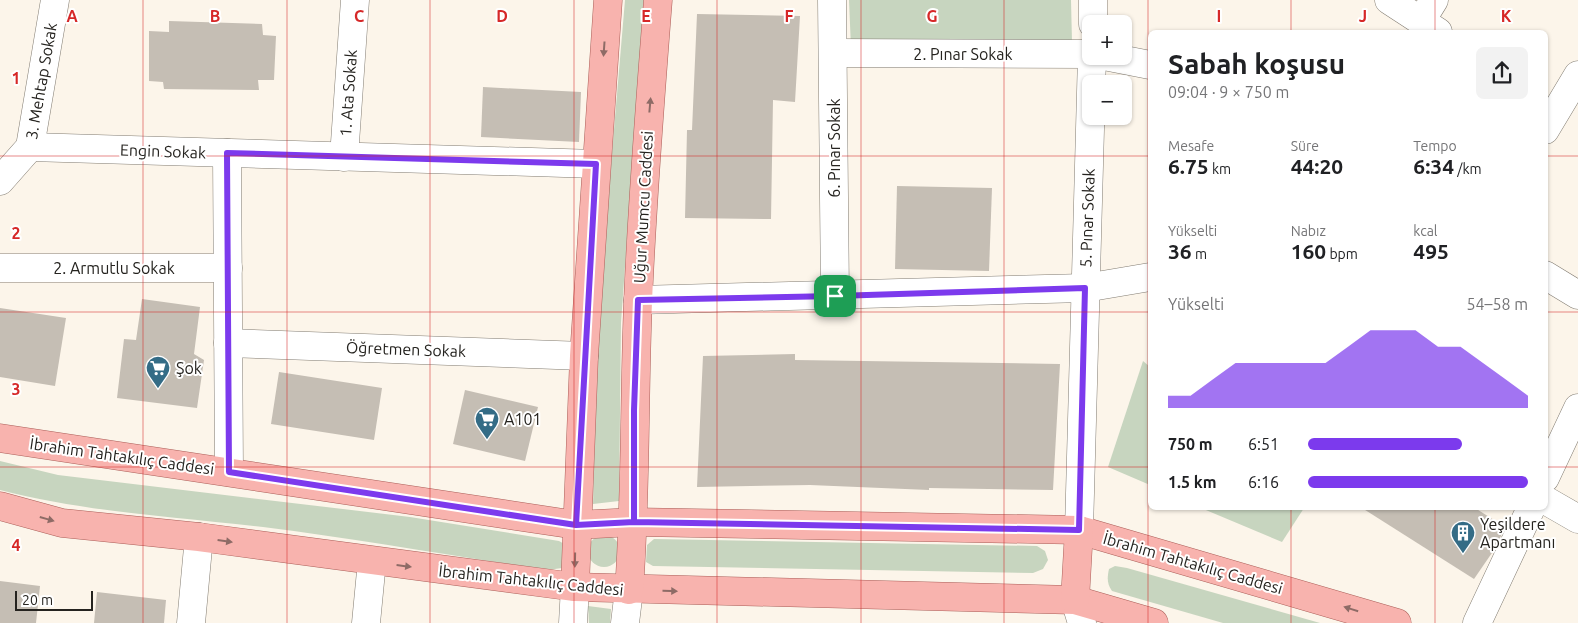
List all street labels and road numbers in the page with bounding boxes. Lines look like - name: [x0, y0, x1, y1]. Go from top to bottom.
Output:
- street label: 3. Mehtap Sokak: [22, 21, 60, 141]
- street label: 2. Pınar Sokak: [913, 45, 1013, 63]
- street label: 1. Ata Sokak: [336, 49, 360, 137]
- street label: 6. Pınar Sokak: [825, 98, 843, 198]
- street label: Uğur Mumcu Caddesi: [630, 130, 656, 284]
- street label: Engin Sokak: [120, 141, 206, 161]
- street label: 5. Pınar Sokak: [1076, 168, 1098, 268]
- street label: 2. Armutlu Sokak: [53, 259, 175, 277]
- street label: Öğretmen Sokak: [346, 338, 466, 360]
- street label: İbrahim Tahtakılıç Caddesi: [29, 434, 215, 478]
- street label: İbrahim Tahtakılıç Caddesi: [1101, 529, 1285, 597]
- street label: İbrahim Tahtakılıç Caddesi: [438, 561, 624, 599]

